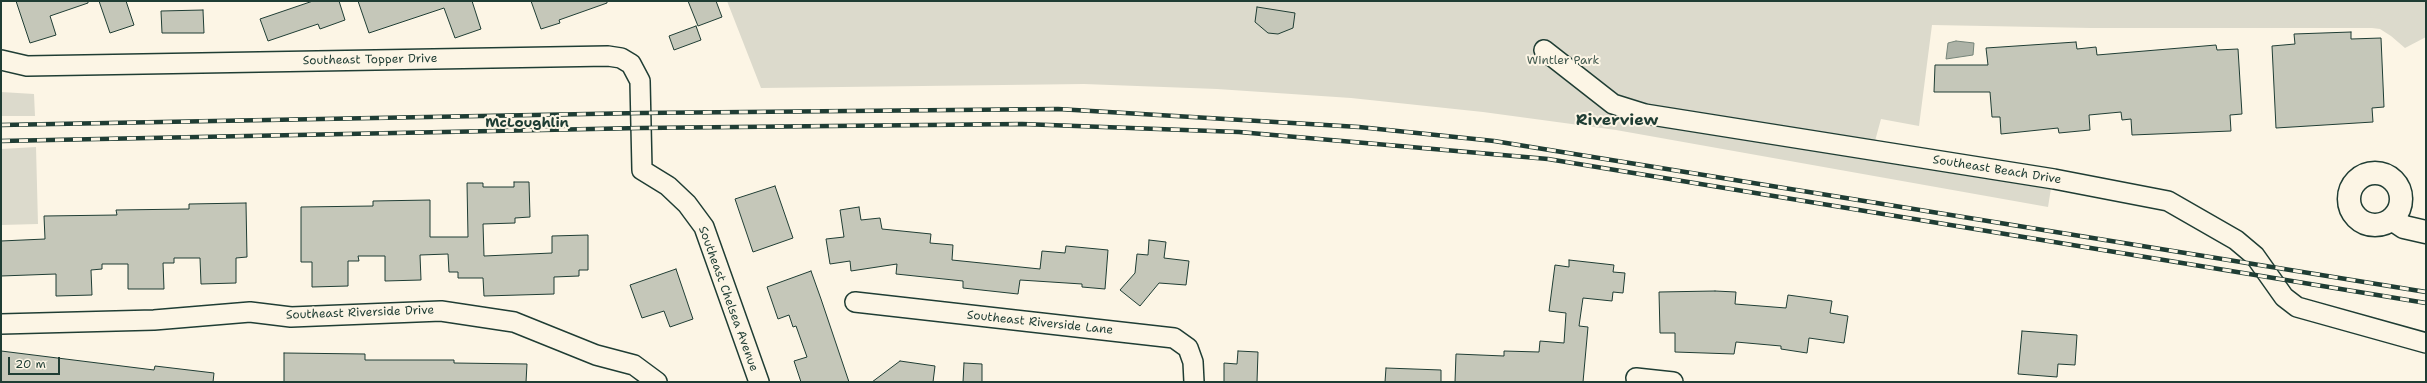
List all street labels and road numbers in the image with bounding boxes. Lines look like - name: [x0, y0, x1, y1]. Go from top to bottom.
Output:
- street label: Southeast Topper Drive: [303, 52, 437, 68]
- street label: Southeast Beach Drive: [1932, 153, 2062, 187]
- street label: Southeast Chelsea Avenue: [695, 224, 761, 374]
- street label: Southeast Riverside Drive: [286, 303, 434, 323]
- street label: Southeast Riverside Lane: [966, 308, 1114, 338]

